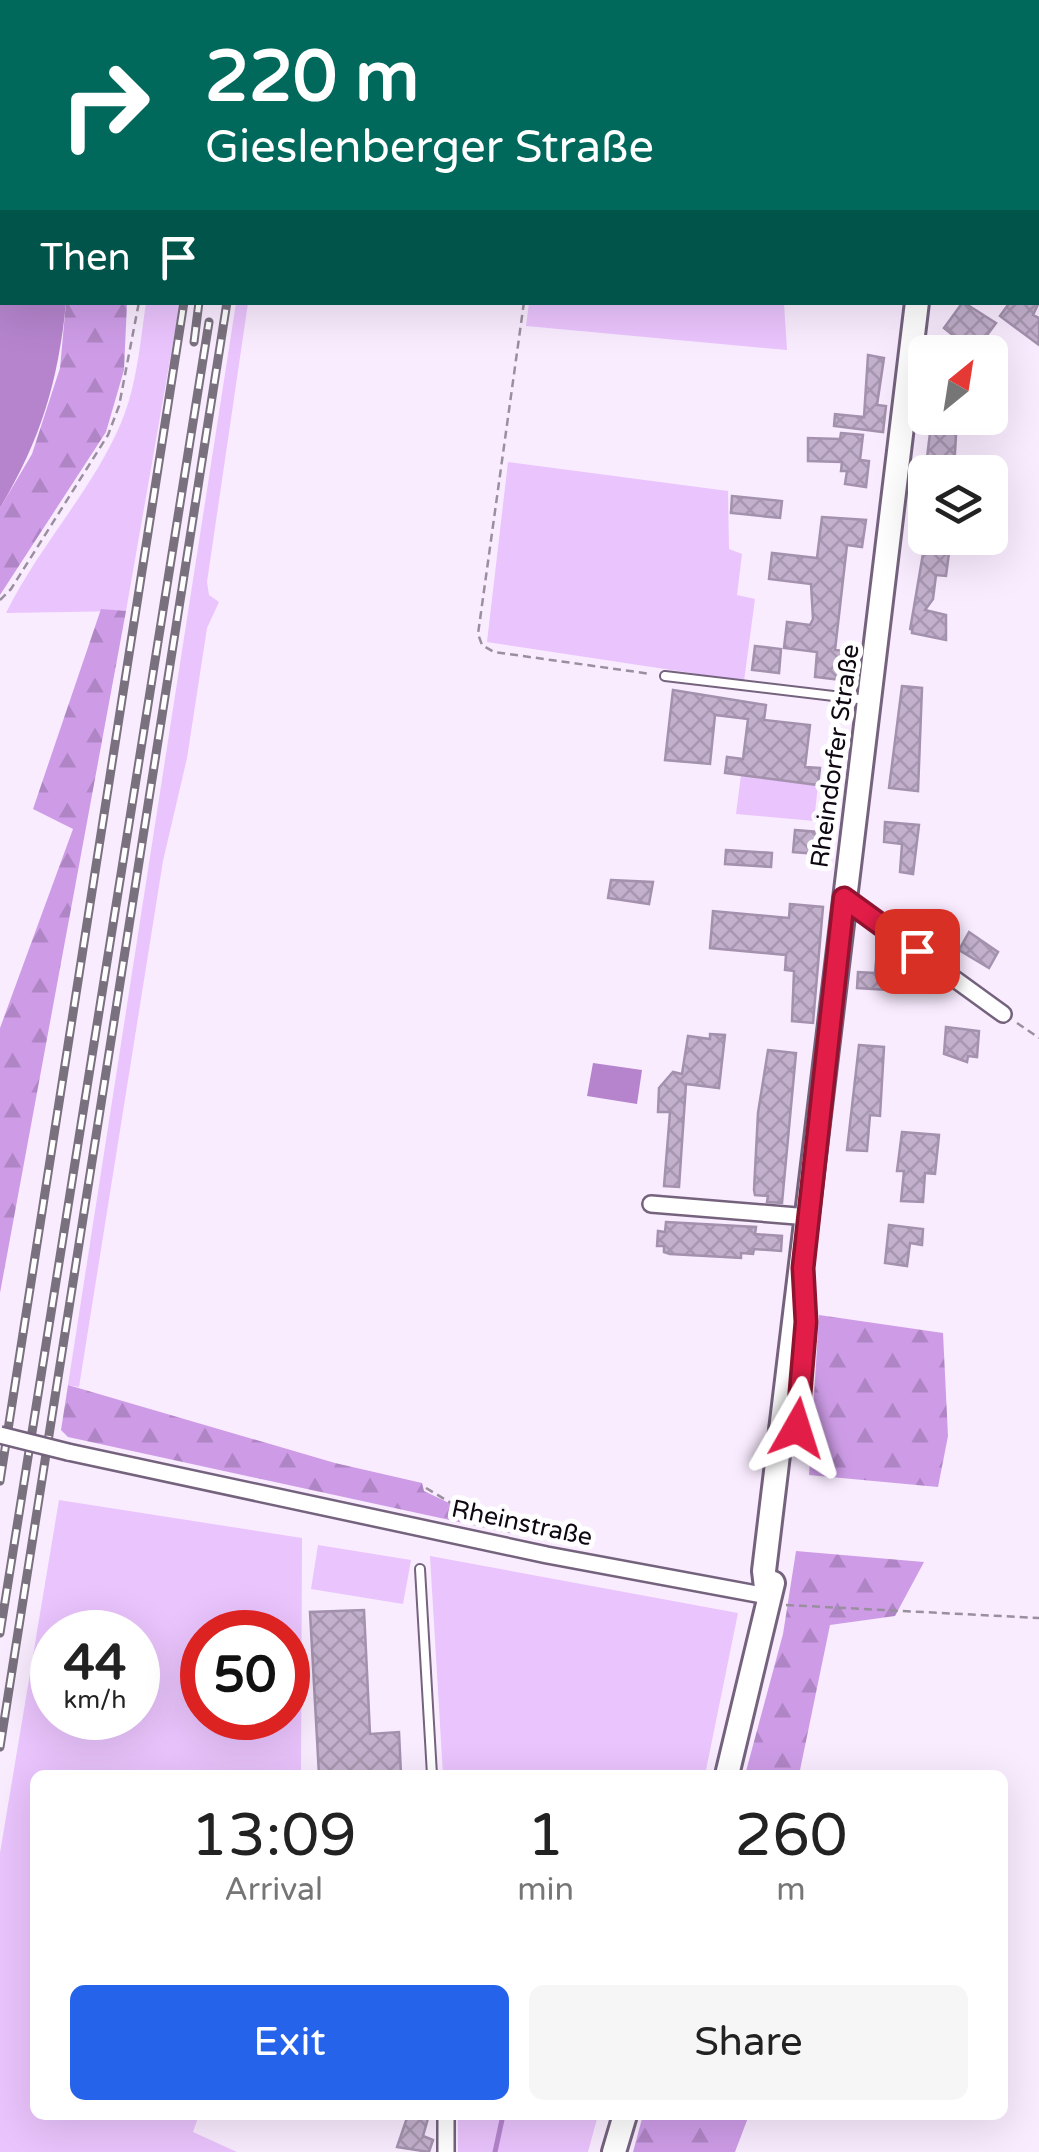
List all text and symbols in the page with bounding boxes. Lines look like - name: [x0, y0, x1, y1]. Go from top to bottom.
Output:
- text: 220 m: [205, 36, 419, 120]
- icon: right: [40, 40, 170, 170]
- text: Gieslenberger Straße: [205, 121, 654, 175]
- icon: arrive: [151, 230, 206, 285]
- text: Then: [40, 235, 131, 281]
- north arrow: [908, 335, 1008, 435]
- map controls: [908, 335, 1008, 555]
- button: layers: [908, 455, 1008, 555]
- street label: Rheindorfer Straße: [804, 642, 866, 870]
- pin: [875, 909, 960, 994]
- icon: arrive: [890, 924, 945, 979]
- position arrow: [745, 1376, 849, 1480]
- street label: Rheinstraße: [449, 1493, 595, 1553]
- speed limit sign: 50: [180, 1610, 310, 1740]
- text: 44: [64, 1633, 126, 1693]
- text: km/h: [64, 1685, 126, 1715]
- text: 13:09: [190, 1800, 357, 1872]
- text: 1: [527, 1800, 564, 1872]
- text: 260: [734, 1800, 848, 1872]
- text: Arrival: [224, 1871, 323, 1909]
- text: min: [517, 1871, 574, 1909]
- text: m: [776, 1871, 806, 1909]
- button: Exit: [70, 1985, 509, 2100]
- button: Share: [529, 1985, 968, 2100]

